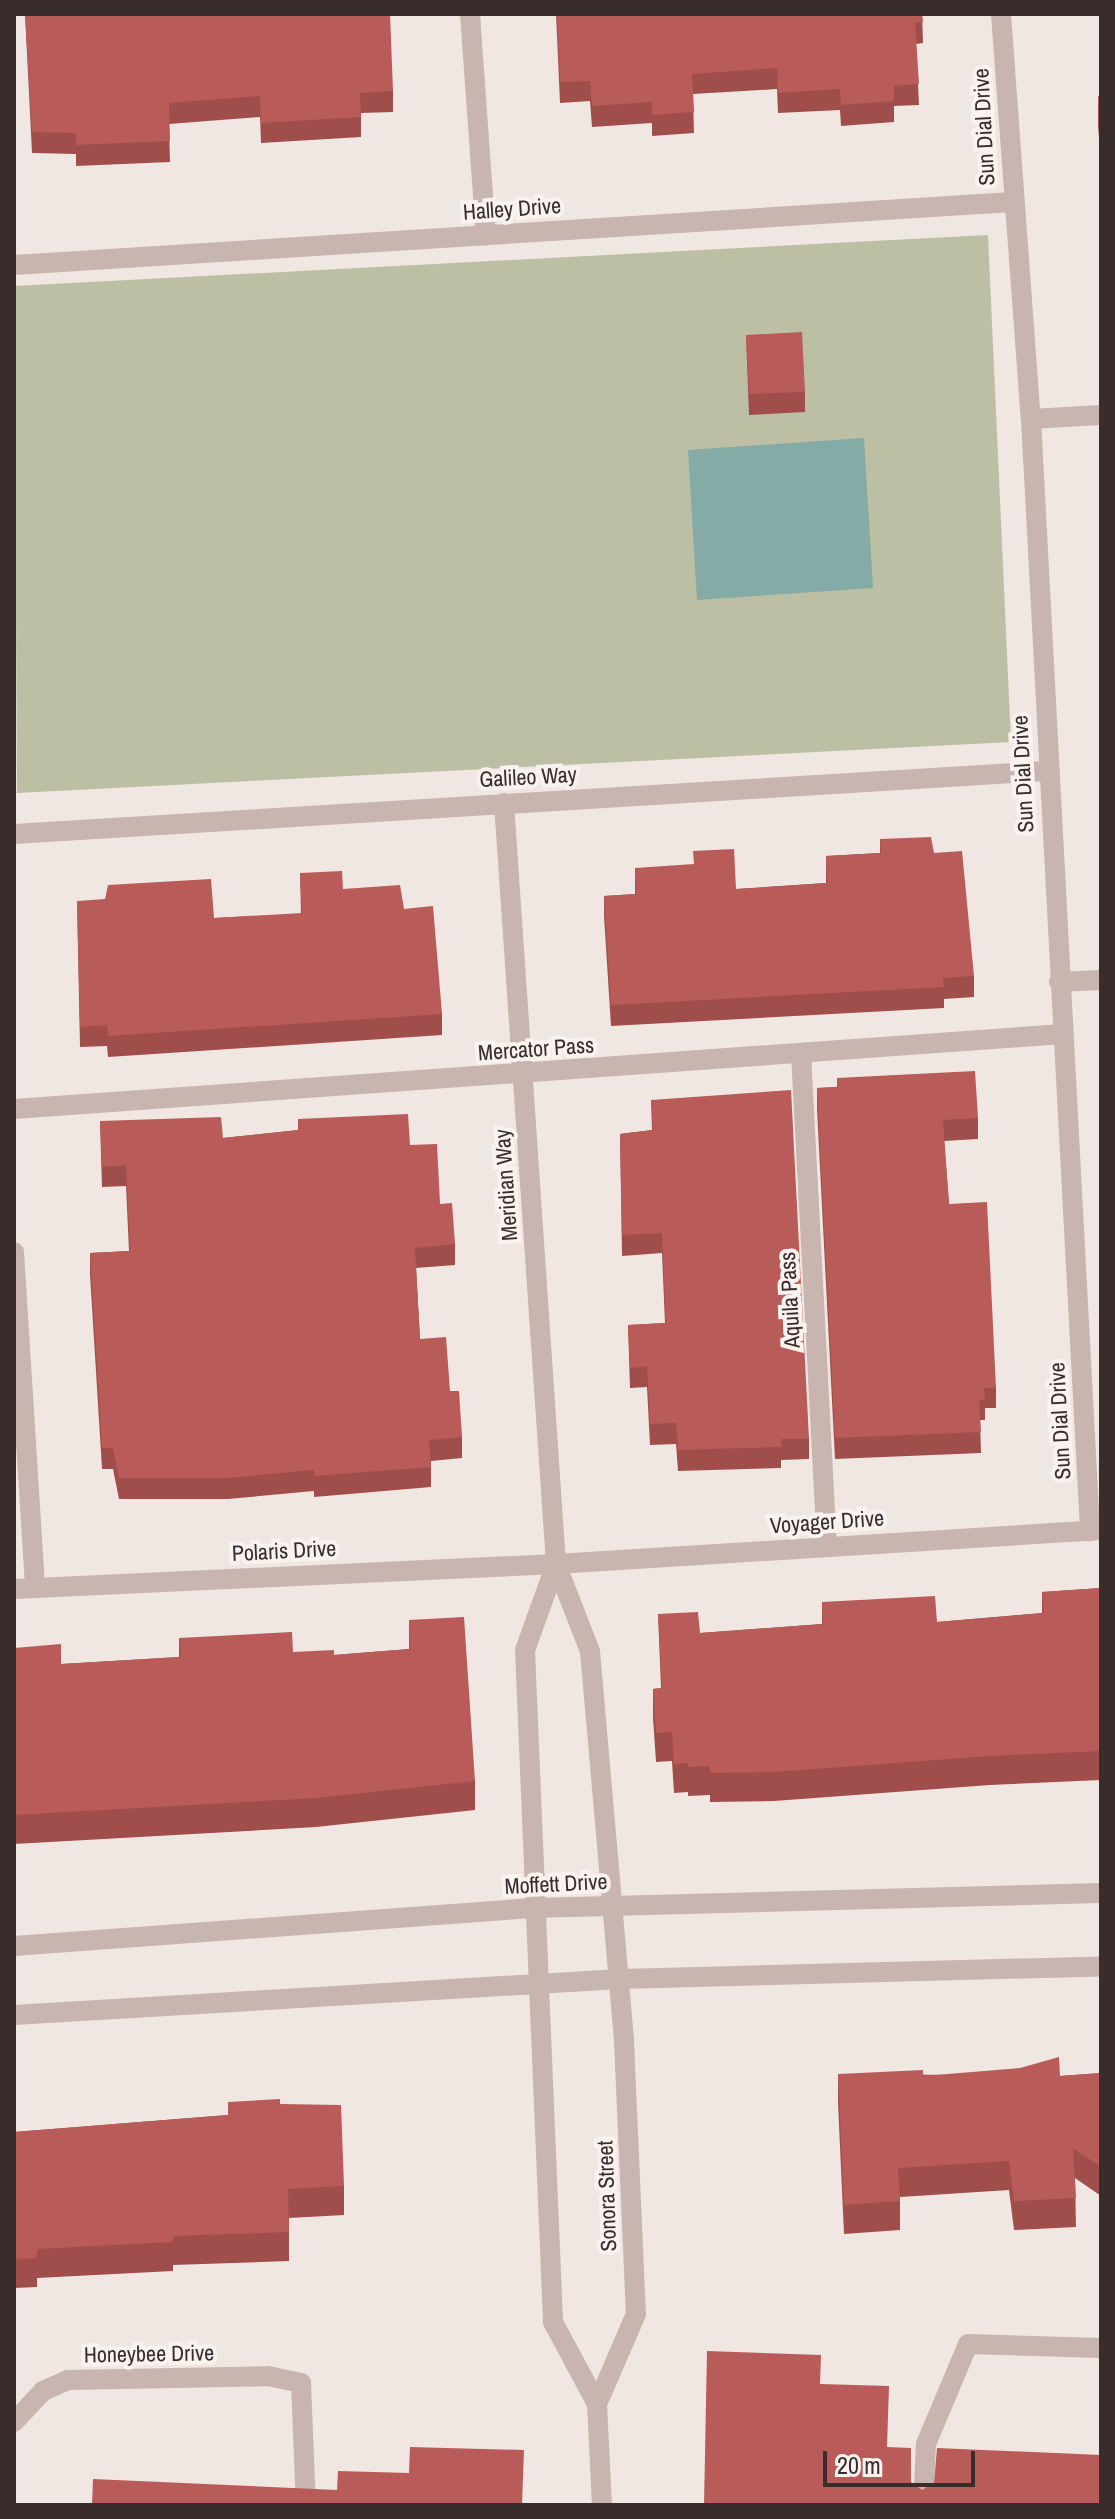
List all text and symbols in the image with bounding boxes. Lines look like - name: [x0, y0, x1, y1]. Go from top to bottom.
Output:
- street label: Sun Dial Drive: [968, 68, 1000, 186]
- street label: Halley Drive: [462, 192, 562, 226]
- street label: Sun Dial Drive: [1007, 715, 1039, 833]
- street label: Galileo Way: [479, 761, 577, 793]
- street label: Mercator Pass: [477, 1032, 595, 1066]
- street label: Meridian Way: [489, 1128, 523, 1242]
- street label: Aquila Pass: [774, 1251, 806, 1349]
- street label: Sun Dial Drive: [1044, 1362, 1076, 1480]
- street label: Voyager Drive: [769, 1505, 885, 1539]
- street label: Polaris Drive: [231, 1535, 337, 1567]
- street label: Moffett Drive: [504, 1868, 608, 1900]
- street label: Sonora Street: [592, 2140, 622, 2252]
- street label: Honeybee Drive: [84, 2340, 214, 2368]
- scale bar: [827, 2435, 979, 2485]
- text: 20 m: [837, 2449, 881, 2481]

